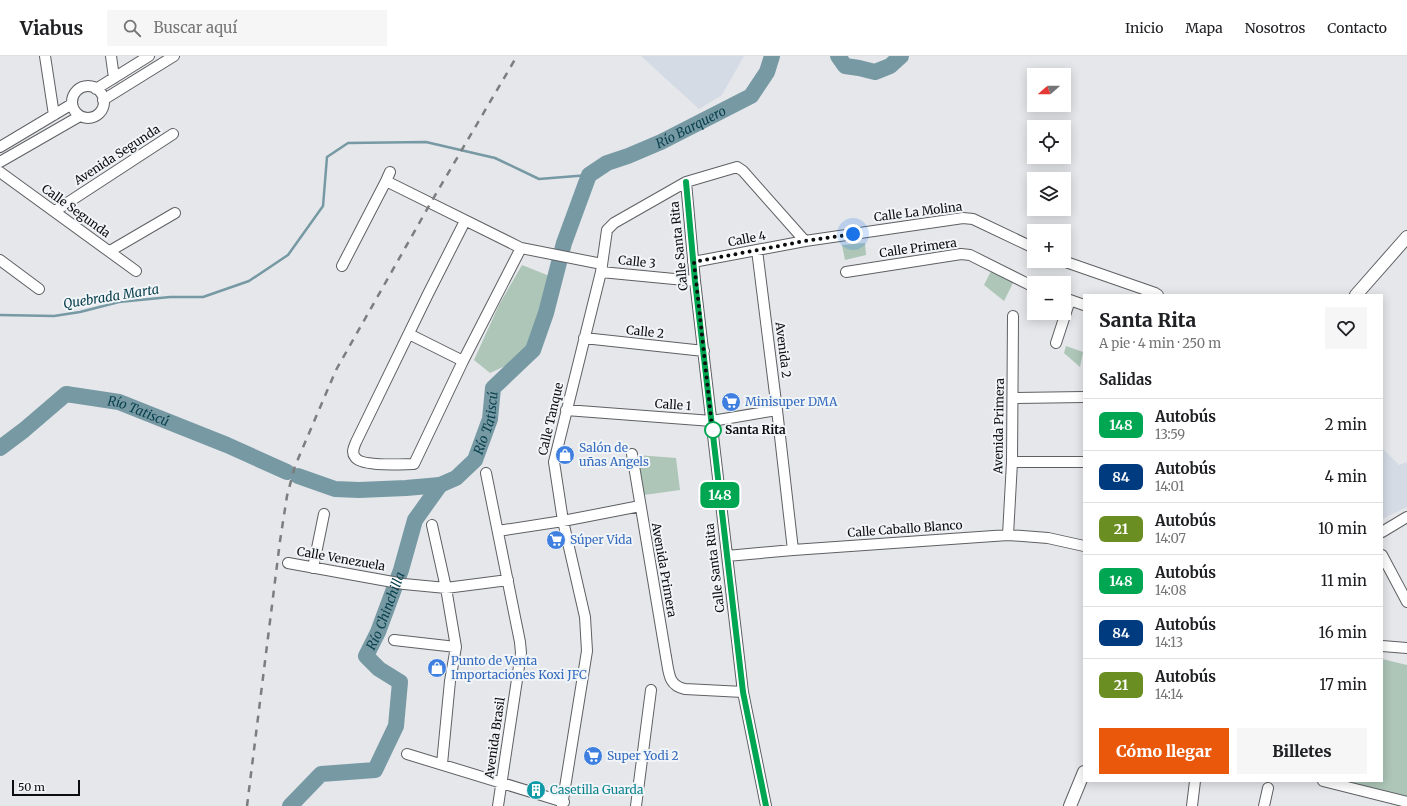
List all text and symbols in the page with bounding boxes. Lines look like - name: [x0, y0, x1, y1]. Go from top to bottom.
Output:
- search box: [107, 10, 387, 46]
- text: Viabus: [20, 16, 83, 40]
- icon: search: [121, 17, 143, 39]
- text: Buscar aquí: [153, 18, 237, 37]
- text: Inicio: [1125, 19, 1163, 37]
- text: Mapa: [1185, 19, 1223, 37]
- text: Nosotros: [1245, 19, 1305, 37]
- text: Contacto: [1327, 19, 1387, 37]
- north arrow: [1027, 68, 1071, 112]
- map controls: [1027, 68, 1071, 320]
- water label: Río Barquero: [653, 102, 729, 152]
- button: locate: [1027, 120, 1071, 164]
- street label: Avenida Segunda: [70, 121, 163, 188]
- button: layers: [1027, 172, 1071, 216]
- street label: Calle Segunda: [39, 181, 114, 241]
- street label: Calle La Molina: [873, 199, 963, 224]
- street label: Calle Santa Rita: [666, 200, 691, 292]
- your location: [843, 224, 863, 244]
- button: +: [1027, 224, 1071, 268]
- street label: Calle 4: [727, 227, 768, 250]
- street label: Calle Primera: [878, 235, 958, 260]
- street label: Calle 3: [617, 252, 657, 271]
- button: −: [1027, 276, 1071, 320]
- water label: Quebrada Marta: [62, 281, 160, 312]
- button: heart: [1325, 307, 1367, 349]
- text: Santa Rita: [1099, 308, 1196, 332]
- street label: Avenida 2: [773, 320, 794, 379]
- street label: Calle 2: [625, 322, 665, 341]
- text: A pie · 4 min · 250 m: [1099, 335, 1221, 352]
- text: Salidas: [1099, 370, 1152, 389]
- street label: Avenida Primera: [990, 377, 1007, 475]
- street label: Calle Tanque: [535, 381, 566, 457]
- water label: Río Tatiscú: [470, 390, 502, 457]
- supermarket icon: Minisuper DMA: [720, 391, 742, 413]
- water label: Río Tatiscú: [106, 392, 172, 430]
- place label: Minisuper DMA: [745, 394, 838, 409]
- street label: Calle 1: [654, 396, 692, 413]
- text: Autobús: [1155, 407, 1216, 426]
- text: 2 min: [1325, 415, 1367, 434]
- text: 148: [1109, 416, 1133, 434]
- marker: Santa Rita: [704, 421, 722, 439]
- place label: Santa Rita: [725, 422, 786, 437]
- text: 13:59: [1155, 426, 1185, 443]
- place label: Salón de uñas Angels: [579, 440, 649, 469]
- shop icon: Salón de uñas Angels: [554, 444, 576, 466]
- text: Autobús: [1155, 459, 1216, 478]
- text: 4 min: [1325, 467, 1367, 486]
- text: 84: [1112, 468, 1130, 486]
- text: 14:01: [1155, 478, 1184, 495]
- line badge: 148: [697, 482, 743, 508]
- text: 148: [708, 486, 732, 504]
- text: Autobús: [1155, 511, 1216, 530]
- street label: Calle Caballo Blanco: [847, 517, 963, 540]
- text: 10 min: [1318, 519, 1367, 538]
- street label: Avenida Primera: [649, 520, 680, 619]
- text: 21: [1114, 520, 1128, 538]
- street label: Calle Santa Rita: [702, 522, 727, 614]
- supermarket icon: Súper Vida: [545, 529, 567, 551]
- text: 14:07: [1155, 530, 1186, 547]
- place label: Súper Vida: [570, 532, 633, 547]
- street label: Calle Venezuela: [296, 543, 387, 574]
- text: Autobús: [1155, 563, 1216, 582]
- water label: Río Chinchilla: [362, 570, 409, 653]
- text: 11 min: [1321, 571, 1367, 590]
- text: 148: [1109, 572, 1133, 590]
- text: 14:08: [1155, 582, 1187, 599]
- text: Autobús: [1155, 615, 1216, 634]
- text: 16 min: [1319, 623, 1367, 642]
- text: 84: [1112, 624, 1130, 642]
- text: 14:13: [1155, 634, 1183, 651]
- place label: Punto de Venta Importaciones Koxi JFC: [451, 653, 587, 682]
- shop icon: Punto de Venta Importaciones Koxi JFC: [426, 657, 448, 679]
- text: Autobús: [1155, 667, 1216, 686]
- text: 17 min: [1319, 675, 1367, 694]
- text: 21: [1114, 676, 1128, 694]
- text: 14:14: [1155, 686, 1183, 703]
- street label: Avenida Brasil: [481, 696, 508, 781]
- button: Cómo llegar: [1099, 728, 1229, 774]
- button: Billetes: [1237, 728, 1367, 774]
- supermarket icon: Super Yodi 2: [582, 745, 604, 767]
- place label: Super Yodi 2: [607, 748, 679, 763]
- scale bar: [12, 778, 80, 797]
- building icon: Casetilla Guarda: [525, 779, 547, 801]
- text: 50 m: [18, 780, 45, 794]
- place label: Casetilla Guarda: [550, 782, 644, 797]

